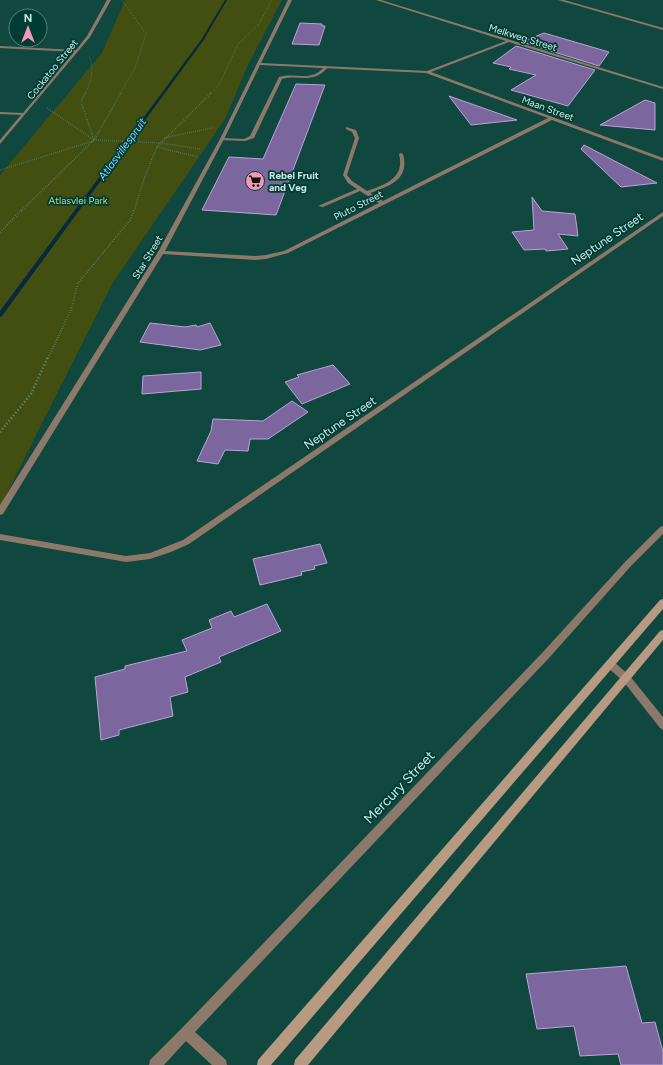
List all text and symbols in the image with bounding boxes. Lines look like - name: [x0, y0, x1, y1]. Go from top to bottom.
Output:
- north arrow: [8, 8, 48, 48]
- text: N: [24, 12, 32, 25]
- street label: Melkweg Street: [487, 21, 559, 54]
- street label: Cockatoo Street: [24, 36, 81, 102]
- street label: Maan Street: [520, 93, 576, 124]
- water label: Atlasvillespruit: [95, 115, 150, 184]
- place label: Rebel Fruit and Veg: [269, 169, 319, 194]
- supermarket icon: Rebel Fruit and Veg: [244, 170, 266, 192]
- street label: Pluto Street: [331, 187, 385, 223]
- park label: Atlasvlei Park: [48, 194, 108, 207]
- street label: Neptune Street: [568, 209, 646, 268]
- street label: Star Street: [129, 233, 166, 282]
- street label: Neptune Street: [301, 393, 379, 452]
- street label: Mercury Street: [360, 747, 438, 827]

